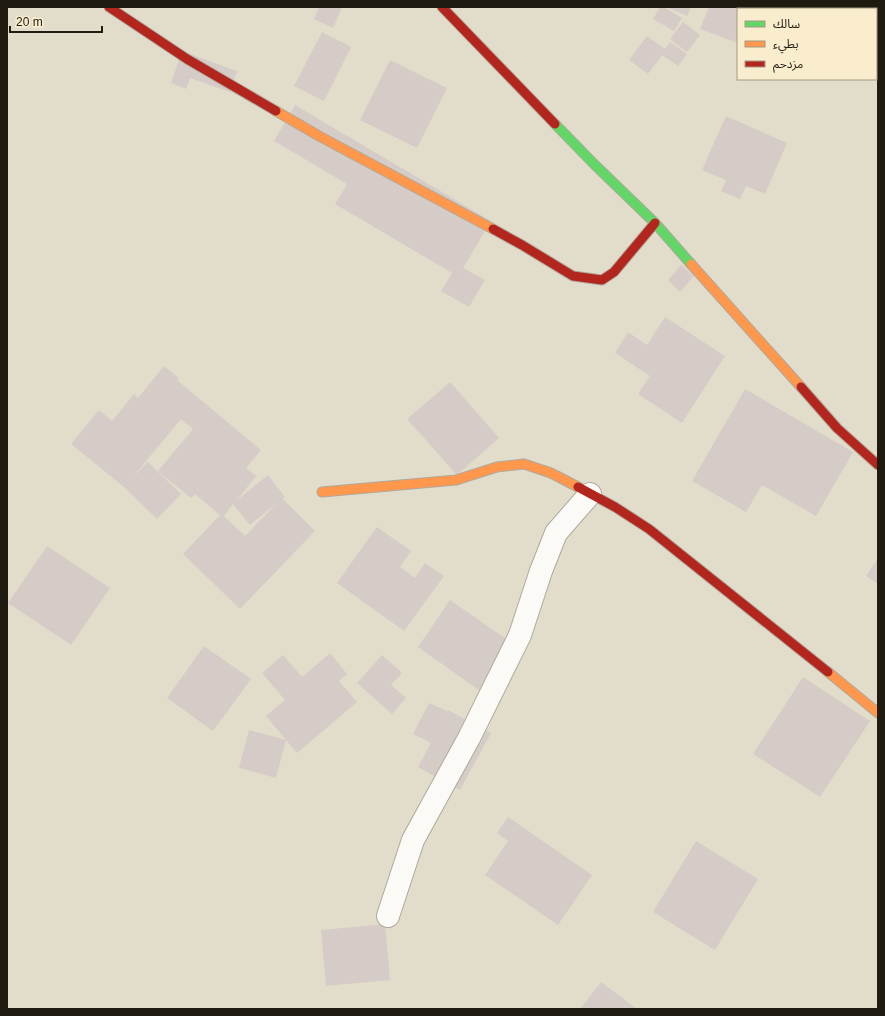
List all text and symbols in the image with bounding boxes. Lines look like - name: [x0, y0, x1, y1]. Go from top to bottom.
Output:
- scale bar: [10, 8, 102, 34]
- legend: [737, 8, 877, 80]
- text: 20 m: [16, 15, 43, 29]
- text: سالك: [773, 17, 800, 31]
- text: بطيء: [773, 37, 799, 54]
- text: مزدحم: [773, 57, 803, 73]

